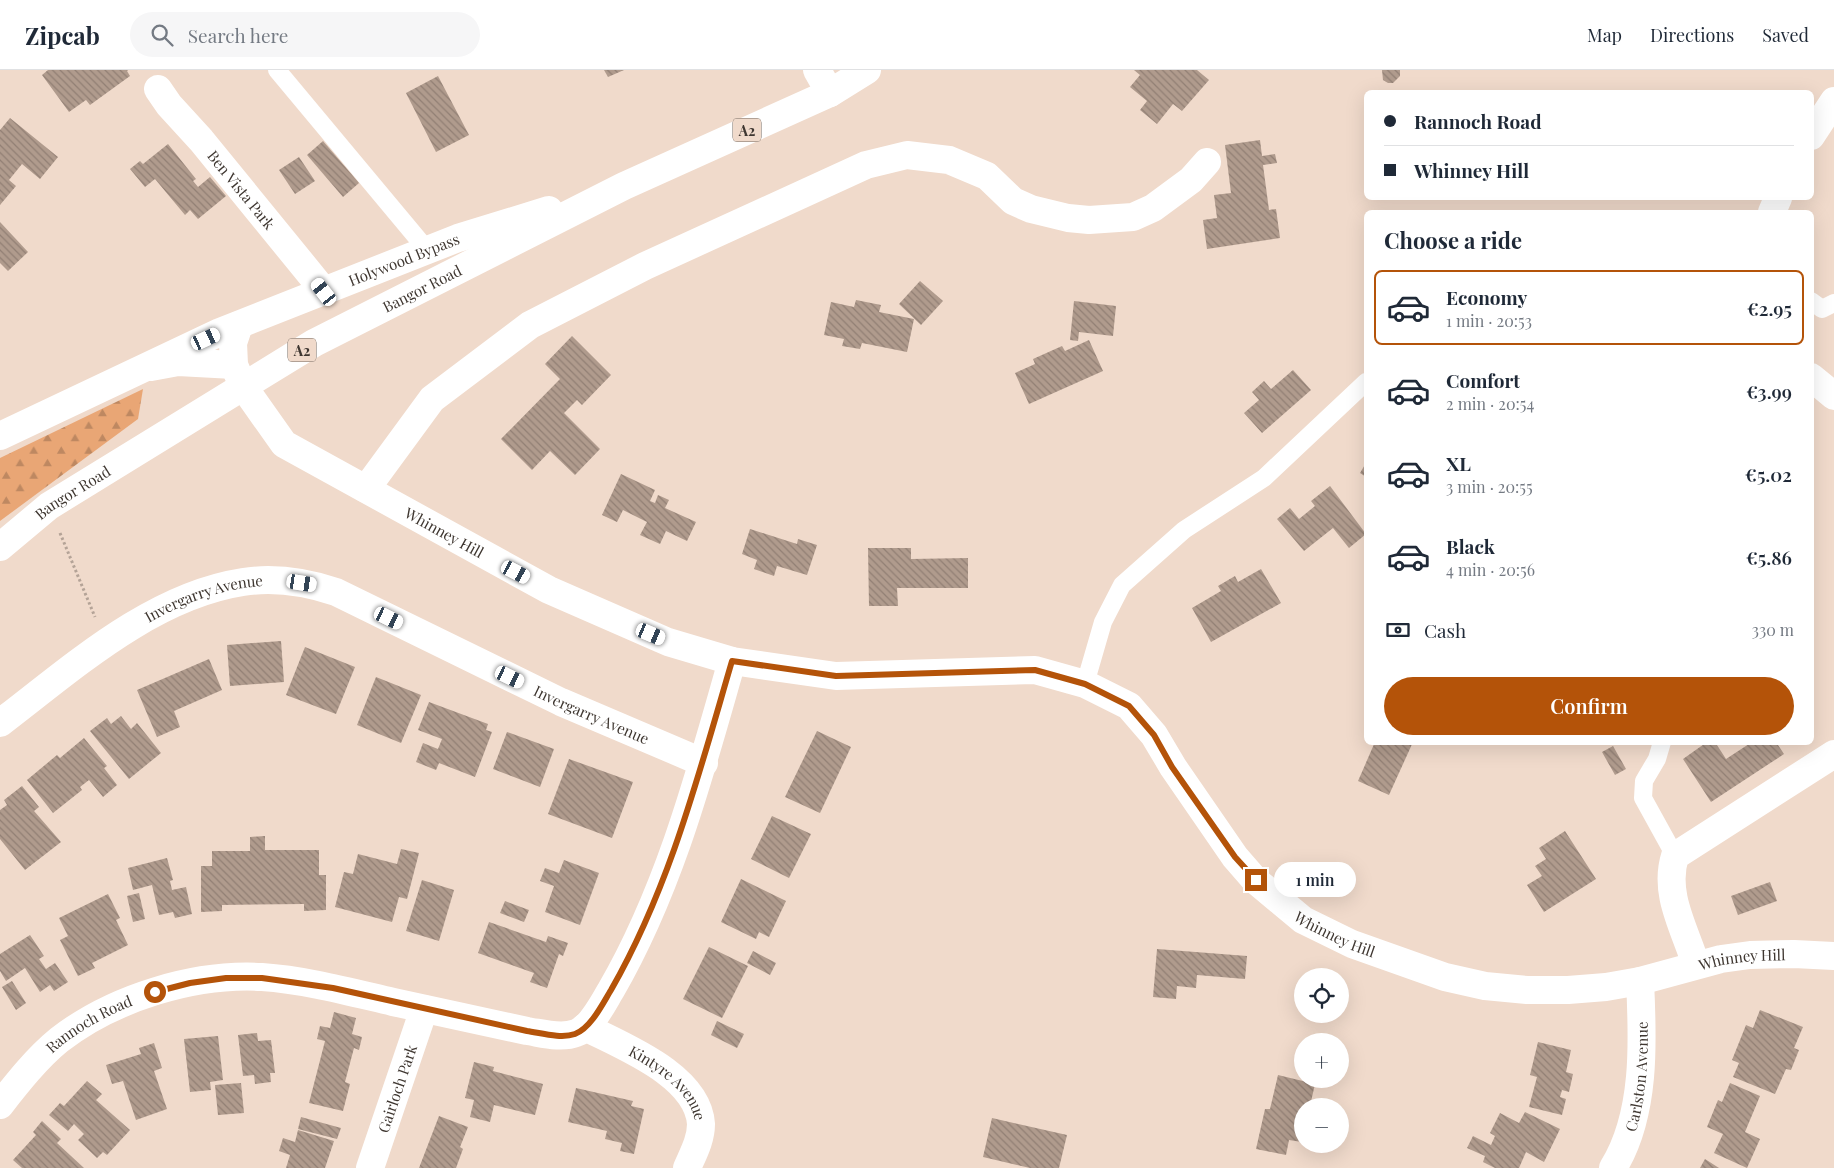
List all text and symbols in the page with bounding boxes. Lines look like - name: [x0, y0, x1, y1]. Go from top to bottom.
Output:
- search box: [130, 12, 480, 57]
- text: Zipcab: [25, 19, 100, 51]
- icon: search: [148, 21, 176, 49]
- text: Search here: [188, 22, 288, 48]
- text: Map: [1587, 23, 1622, 47]
- text: Directions: [1650, 23, 1734, 47]
- text: Saved: [1762, 23, 1809, 47]
- text: Rannoch Road: [1414, 108, 1542, 134]
- road number: A2: [733, 118, 761, 142]
- street label: Ben Vista Park: [203, 146, 280, 234]
- text: Whinney Hill: [1414, 157, 1529, 183]
- text: Choose a ride: [1384, 225, 1522, 255]
- street label: Holywood Bypass: [345, 228, 462, 290]
- street label: Bangor Road: [379, 260, 465, 317]
- car: [308, 276, 339, 308]
- text: Economy: [1446, 284, 1527, 310]
- icon: car: [1386, 285, 1431, 330]
- text: €2.95: [1747, 295, 1792, 321]
- text: 1 min · 20:53: [1446, 310, 1532, 331]
- car: [189, 326, 222, 352]
- road number: A2: [288, 338, 316, 362]
- text: Comfort: [1446, 367, 1520, 393]
- icon: car: [1386, 368, 1431, 413]
- text: €3.99: [1746, 378, 1792, 404]
- text: 2 min · 20:54: [1446, 393, 1534, 414]
- text: XL: [1446, 450, 1471, 476]
- icon: car: [1386, 451, 1431, 496]
- street label: Bangor Road: [30, 461, 114, 524]
- text: €5.02: [1745, 461, 1792, 487]
- text: 3 min · 20:55: [1446, 476, 1533, 497]
- street label: Whinney Hill: [400, 502, 487, 562]
- text: Black: [1446, 533, 1495, 559]
- icon: car: [1386, 534, 1431, 579]
- text: €5.86: [1746, 544, 1792, 570]
- car: [499, 558, 532, 586]
- text: 4 min · 20:56: [1446, 559, 1535, 580]
- street label: Invergarry Avenue: [141, 570, 263, 626]
- car: [286, 573, 317, 593]
- car: [372, 605, 405, 631]
- icon: cash: [1384, 616, 1412, 644]
- text: Cash: [1424, 617, 1466, 643]
- text: 330 m: [1752, 619, 1794, 640]
- car: [634, 621, 667, 647]
- car: [493, 664, 526, 690]
- button: Confirm: [1384, 677, 1794, 735]
- street label: Invergarry Avenue: [531, 680, 652, 748]
- callout: 1 min: [1274, 862, 1356, 898]
- route end: [1245, 869, 1267, 891]
- text: 1 min: [1296, 869, 1334, 890]
- street label: Whinney Hill: [1289, 906, 1378, 961]
- street label: Whinney Hill: [1695, 944, 1786, 975]
- map controls: [1294, 968, 1349, 1153]
- button: locate: [1294, 968, 1349, 1023]
- route start: [144, 981, 166, 1003]
- street label: Rannoch Road: [41, 990, 135, 1057]
- street label: Carlston Avenue: [1620, 1021, 1652, 1134]
- button: +: [1294, 1033, 1349, 1088]
- street label: Gairloch Park: [373, 1041, 421, 1135]
- street label: Kintyre Avenue: [626, 1041, 710, 1122]
- button: −: [1294, 1098, 1349, 1153]

